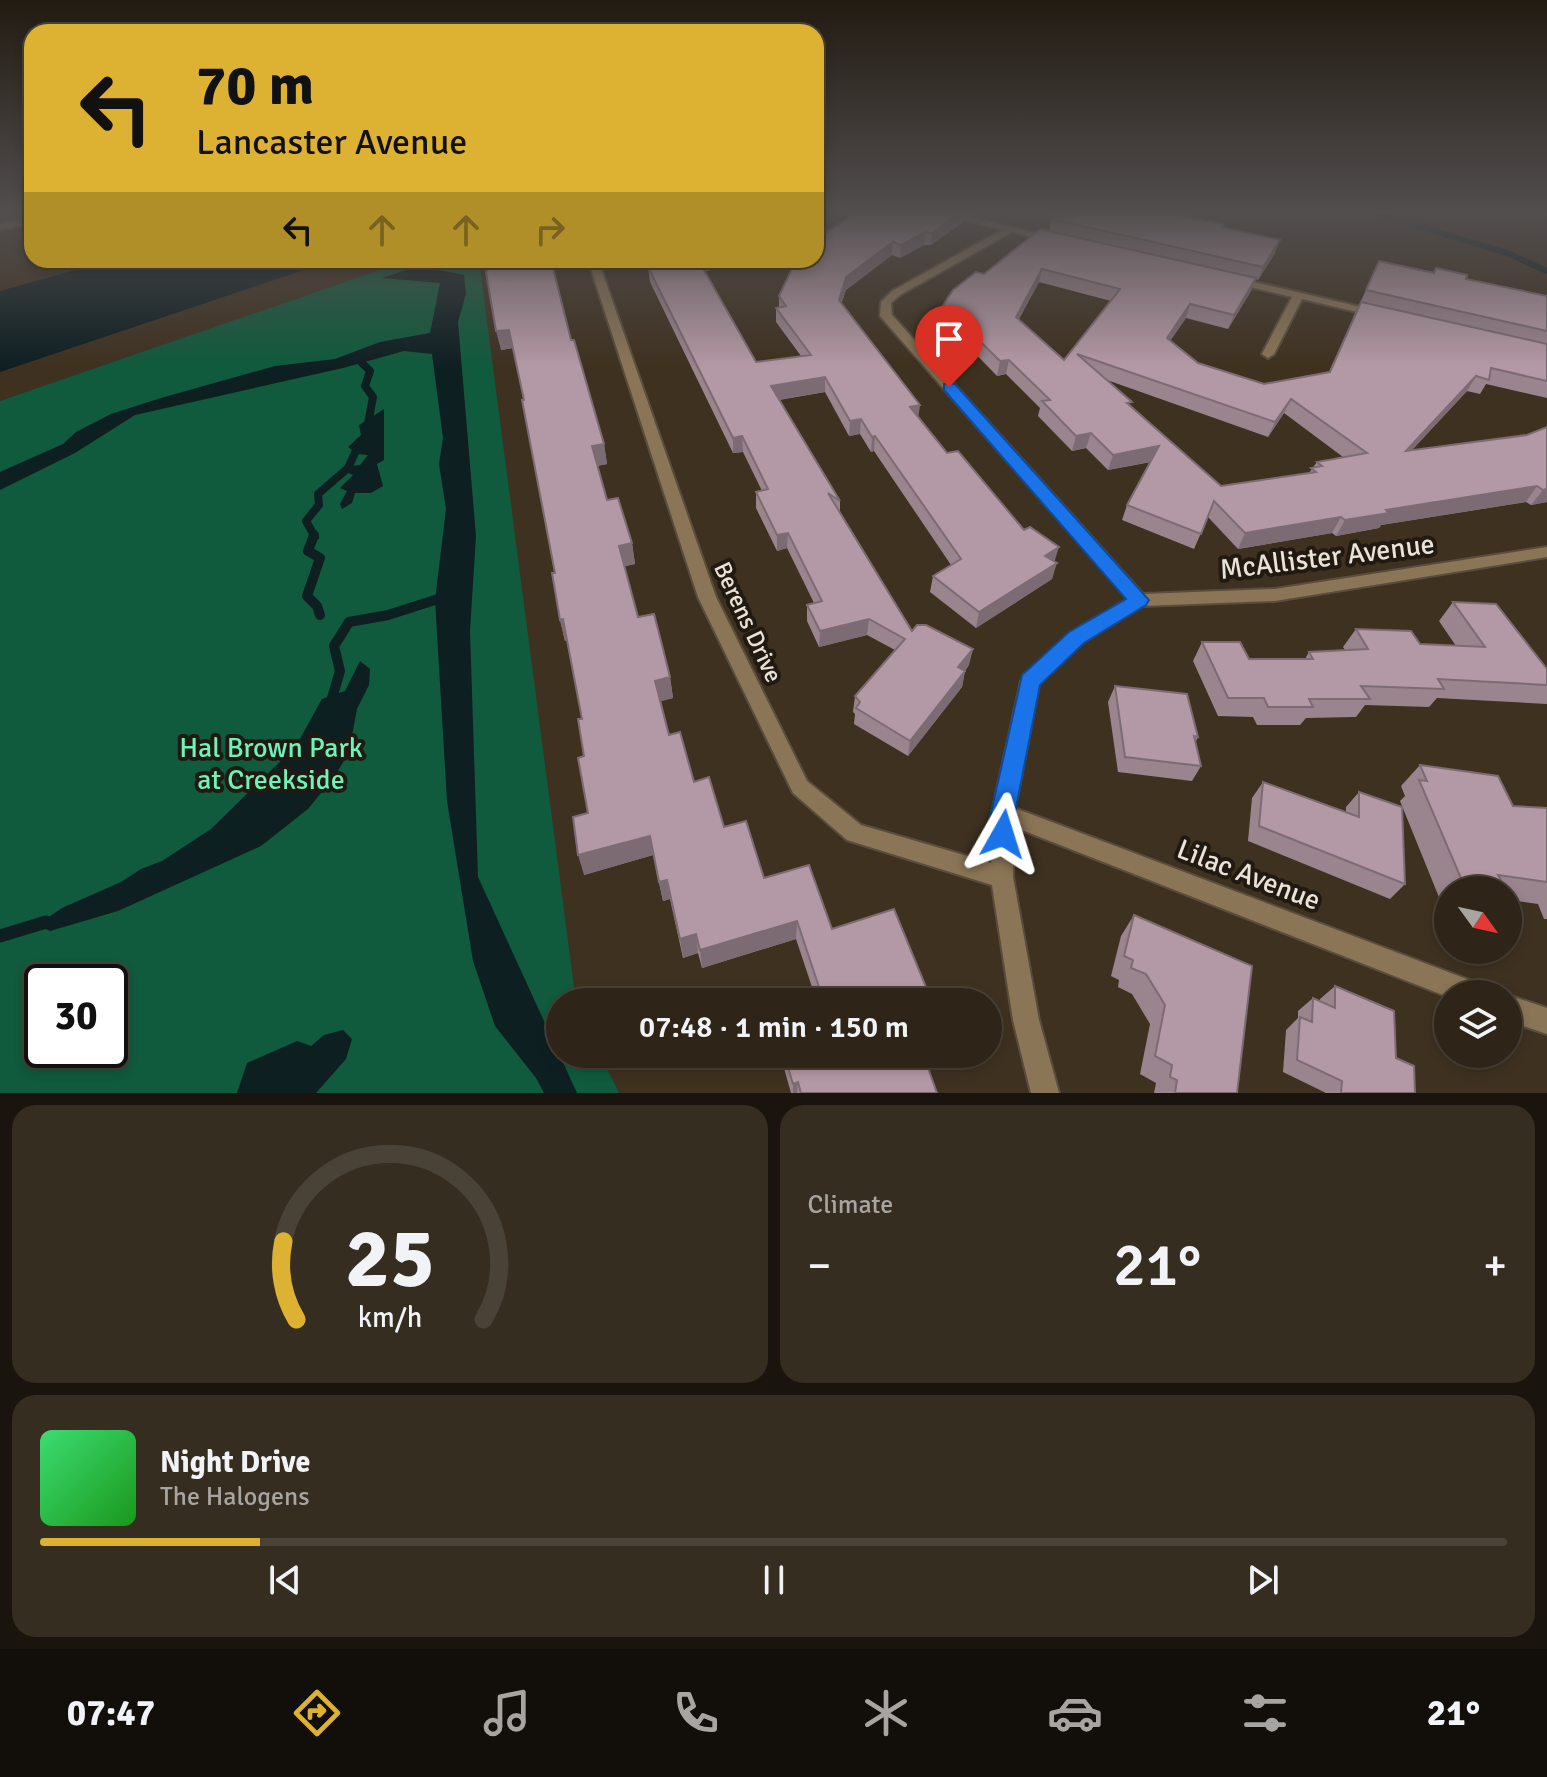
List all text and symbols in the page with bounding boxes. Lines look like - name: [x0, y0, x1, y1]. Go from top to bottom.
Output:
- text: 70 m: [196, 51, 314, 120]
- icon: left: [64, 56, 168, 160]
- text: Lancaster Avenue: [196, 120, 467, 165]
- icon: left: [276, 208, 320, 252]
- icon: ahead: [360, 208, 404, 252]
- icon: ahead: [444, 208, 488, 252]
- icon: right: [528, 208, 572, 252]
- pin: [915, 305, 983, 387]
- icon: arrive: [927, 317, 971, 361]
- street label: McAllister Avenue: [1218, 527, 1436, 587]
- street label: Berens Drive: [707, 557, 789, 687]
- park label: Hal Brown Park at Creekside: [179, 731, 363, 797]
- position arrow: [961, 792, 1045, 876]
- street label: Lilac Avenue: [1172, 832, 1325, 918]
- north arrow: [1434, 876, 1522, 964]
- map controls: [1434, 876, 1522, 1068]
- speed limit sign: 30: [24, 964, 128, 1068]
- button: layers: [1434, 980, 1522, 1068]
- text: 07:48 · 1 min · 150 m: [639, 1009, 909, 1046]
- text: Climate: [808, 1189, 893, 1221]
- text: 25: [345, 1208, 435, 1310]
- text: 21°: [1113, 1229, 1201, 1303]
- text: −: [808, 1239, 831, 1293]
- text: +: [1483, 1239, 1507, 1293]
- text: km/h: [357, 1300, 422, 1335]
- text: Night Drive: [160, 1444, 310, 1481]
- text: The Halogens: [160, 1481, 310, 1513]
- icon: previous: [263, 1558, 307, 1602]
- icon: pause: [752, 1558, 796, 1602]
- icon: next: [1241, 1558, 1285, 1602]
- icon: directions: [289, 1685, 345, 1741]
- icon: music: [479, 1685, 535, 1741]
- icon: phone: [668, 1685, 724, 1741]
- icon: climate: [858, 1685, 914, 1741]
- icon: car: [1047, 1685, 1103, 1741]
- icon: filters: [1237, 1685, 1293, 1741]
- text: 07:47: [67, 1691, 155, 1736]
- text: 21°: [1427, 1691, 1480, 1736]

